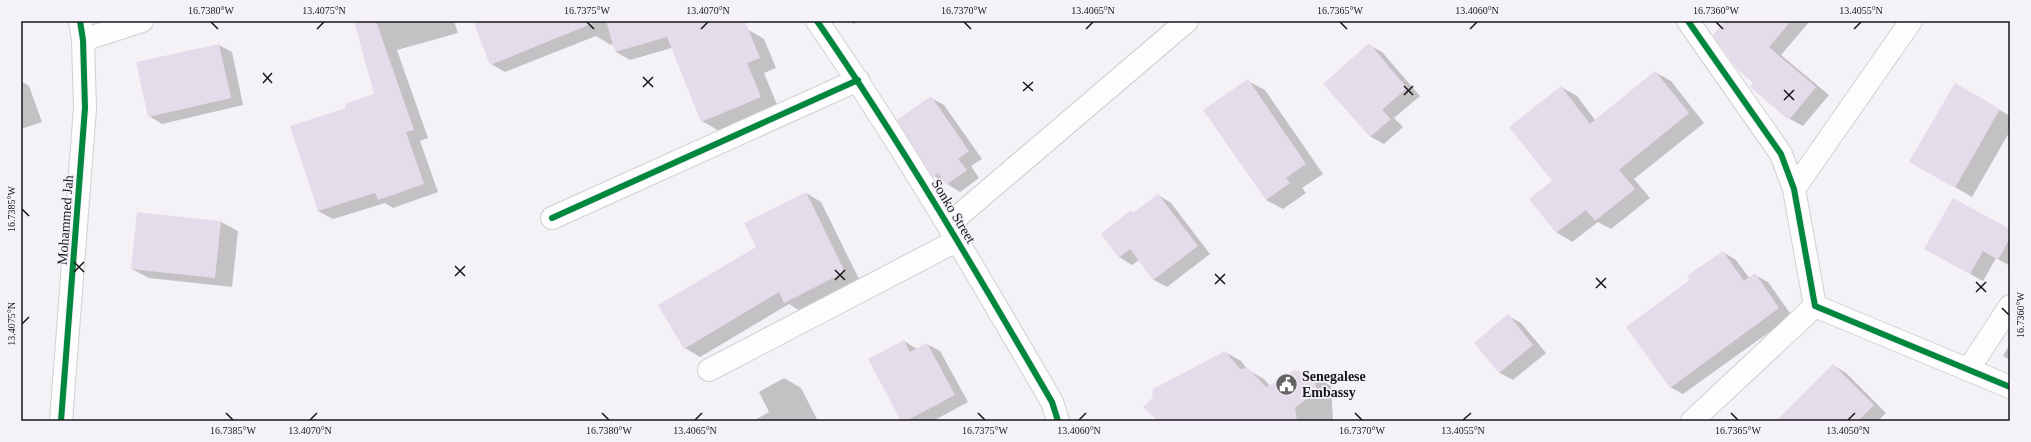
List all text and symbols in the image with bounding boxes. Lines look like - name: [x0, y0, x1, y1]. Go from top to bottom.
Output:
- text: 16.7380°W: [188, 5, 235, 16]
- text: 13.4075°N: [302, 5, 346, 16]
- text: 16.7375°W: [564, 5, 611, 16]
- text: 13.4070°N: [686, 5, 730, 16]
- text: 16.7370°W: [941, 5, 988, 16]
- text: 13.4065°N: [1071, 5, 1115, 16]
- text: 16.7365°W: [1317, 5, 1364, 16]
- text: 13.4060°N: [1455, 5, 1499, 16]
- text: 16.7360°W: [1693, 5, 1740, 16]
- text: 13.4055°N: [1839, 5, 1883, 16]
- street label: Mohammed Jah: [55, 175, 76, 265]
- street label: Sonko Street: [929, 177, 979, 246]
- text: 16.7385°W: [6, 185, 17, 232]
- text: 16.7360°W: [2015, 291, 2026, 338]
- text: 13.4075°N: [6, 302, 17, 346]
- place label: Senegalese Embassy: [1302, 369, 1366, 400]
- public building icon: Senegalese Embassy: [1273, 371, 1299, 397]
- text: 16.7385°W: [210, 425, 257, 436]
- text: 13.4070°N: [288, 425, 332, 436]
- text: 16.7380°W: [586, 425, 633, 436]
- text: 13.4065°N: [673, 425, 717, 436]
- text: 16.7375°W: [962, 425, 1009, 436]
- text: 13.4060°N: [1057, 425, 1101, 436]
- text: 16.7370°W: [1339, 425, 1386, 436]
- text: 13.4055°N: [1441, 425, 1485, 436]
- text: 16.7365°W: [1715, 425, 1762, 436]
- text: 13.4050°N: [1826, 425, 1870, 436]

